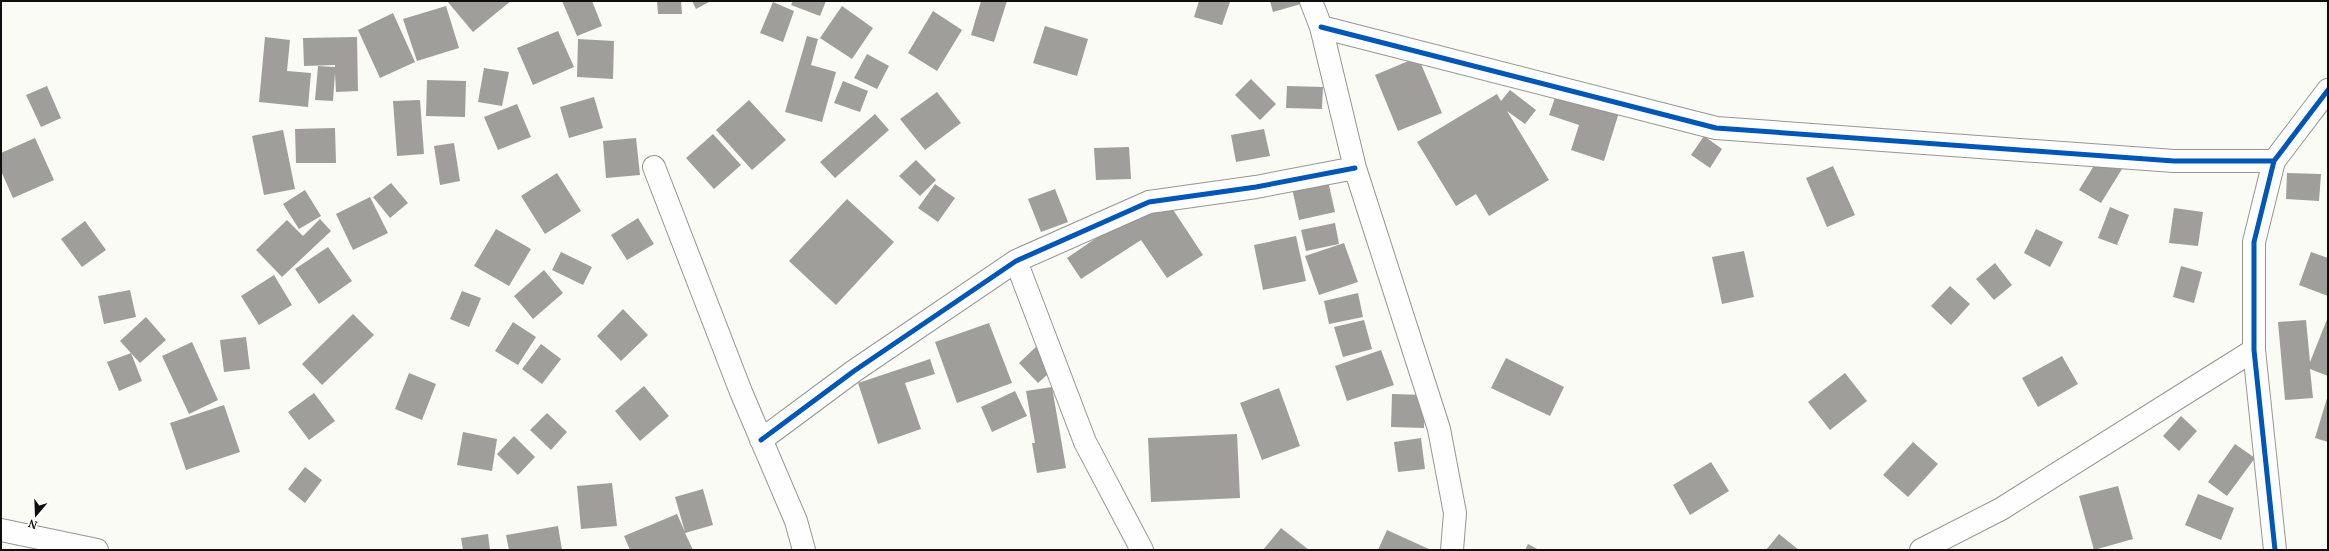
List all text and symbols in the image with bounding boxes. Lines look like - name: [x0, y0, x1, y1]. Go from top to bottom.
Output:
- north arrow: [16, 495, 56, 535]
- text: N: [26, 516, 39, 532]

